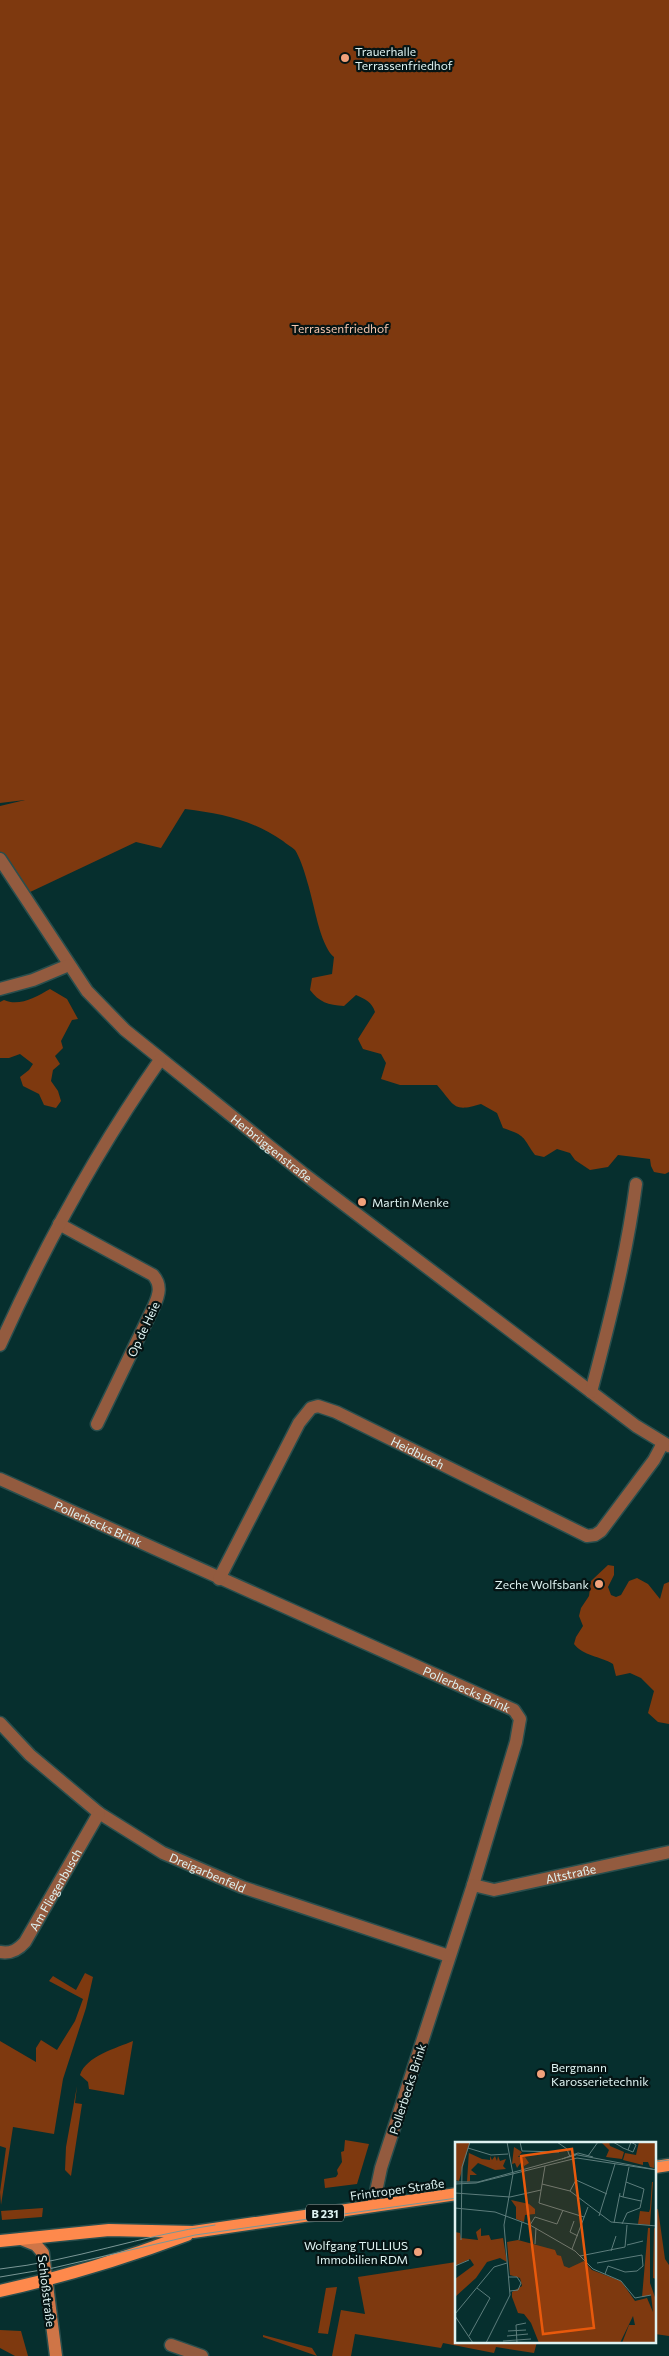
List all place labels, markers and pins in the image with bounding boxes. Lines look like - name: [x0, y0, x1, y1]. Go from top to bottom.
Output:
- place label: Trauerhalle Terrassenfriedhof: [355, 44, 453, 72]
- marker: Trauerhalle Terrassenfriedhof: [339, 52, 351, 64]
- place label: Martin Menke: [372, 1195, 449, 1209]
- marker: Martin Menke: [356, 1196, 368, 1208]
- place label: Zeche Wolfsbank: [495, 1577, 589, 1591]
- marker: Zeche Wolfsbank: [593, 1578, 605, 1590]
- place label: Bergmann Karosserietechnik: [551, 2060, 649, 2088]
- marker: Bergmann Karosserietechnik: [535, 2068, 547, 2080]
- place label: Wolfgang TULLIUS Immobilien RDM: [304, 2238, 408, 2266]
- marker: Wolfgang TULLIUS Immobilien RDM: [412, 2246, 424, 2258]

